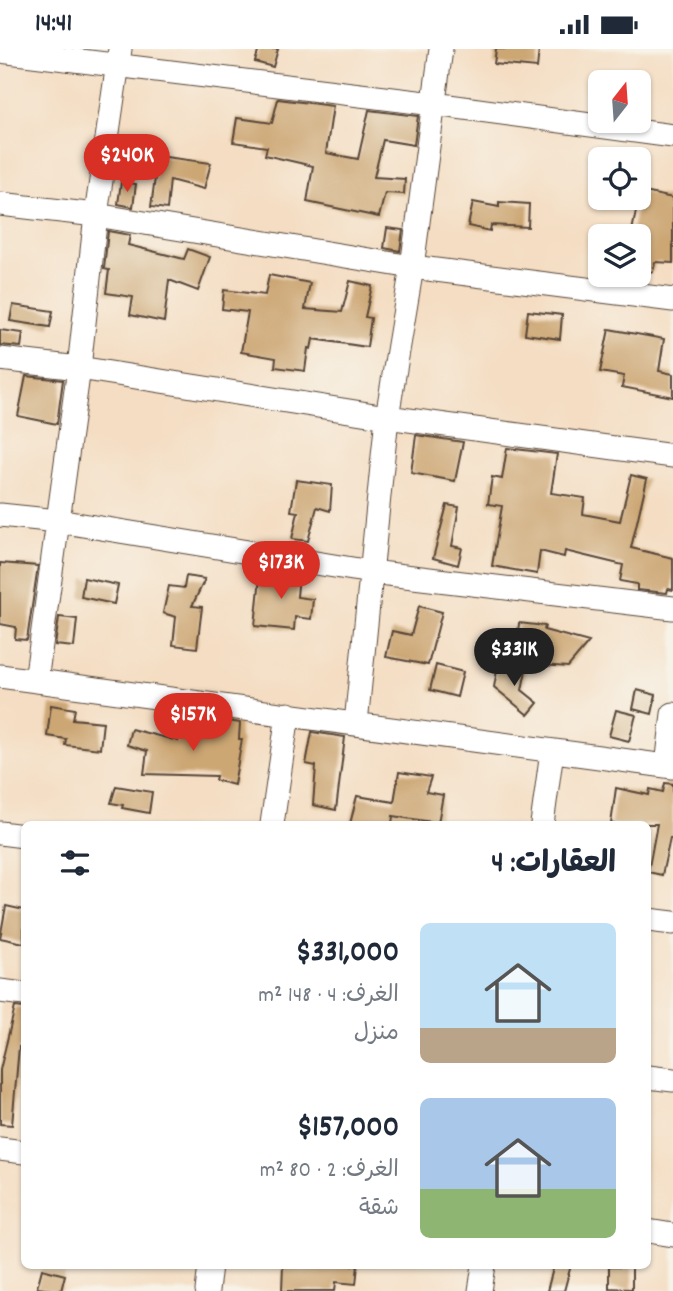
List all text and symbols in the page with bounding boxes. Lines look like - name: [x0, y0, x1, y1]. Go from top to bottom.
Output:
- text: 14:41: [35, 6, 72, 43]
- north arrow: [588, 70, 651, 133]
- map controls: [588, 70, 651, 287]
- pin: $240K: [78, 135, 176, 194]
- text: $240K: [100, 140, 154, 173]
- button: locate: [588, 147, 651, 210]
- button: layers: [588, 224, 651, 287]
- pin: $173K: [232, 541, 330, 601]
- text: $173K: [258, 547, 304, 580]
- pin: $331K: [465, 629, 563, 688]
- text: $331K: [490, 634, 538, 667]
- pin: $157K: [144, 693, 242, 753]
- text: $157K: [170, 699, 216, 732]
- icon: filters: [56, 844, 94, 882]
- text: العقارات: 4: [491, 844, 616, 887]
- text: $331,000: [296, 933, 399, 976]
- icon: home: [476, 951, 560, 1035]
- text: الغرف: 4 · 148 m²: [258, 980, 399, 1013]
- text: منزل: [354, 1018, 399, 1051]
- text: $157,000: [297, 1108, 399, 1151]
- icon: home: [476, 1126, 560, 1210]
- text: الغرف: 2 · 80 m²: [260, 1155, 399, 1188]
- text: شقة: [359, 1193, 399, 1226]

